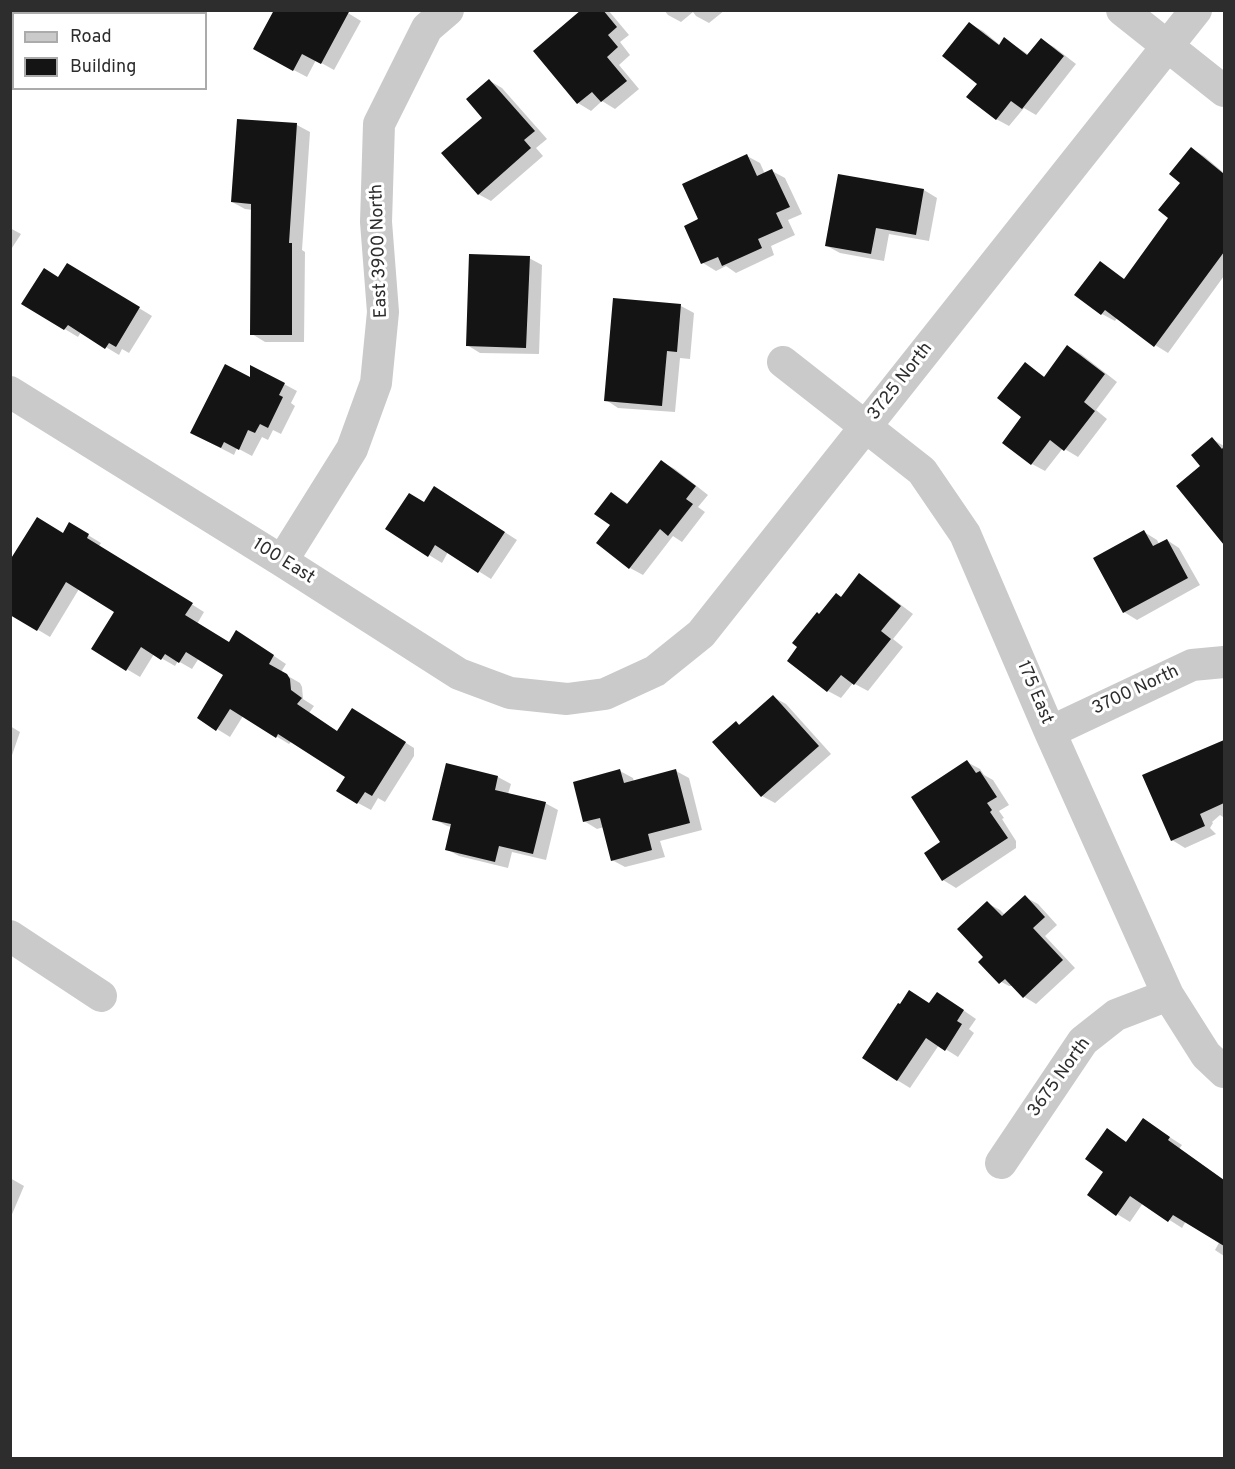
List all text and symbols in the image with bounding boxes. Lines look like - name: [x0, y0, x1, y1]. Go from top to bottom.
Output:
- legend: [12, 12, 207, 90]
- text: Road: [70, 26, 112, 49]
- text: Building: [70, 56, 136, 79]
- street label: East 3900 North: [367, 184, 393, 318]
- street label: 3725 North: [864, 339, 938, 425]
- street label: 100 East: [248, 535, 318, 589]
- street label: 175 East: [1011, 658, 1057, 728]
- street label: 3700 North: [1089, 661, 1183, 721]
- street label: 3675 North: [1024, 1034, 1096, 1122]

